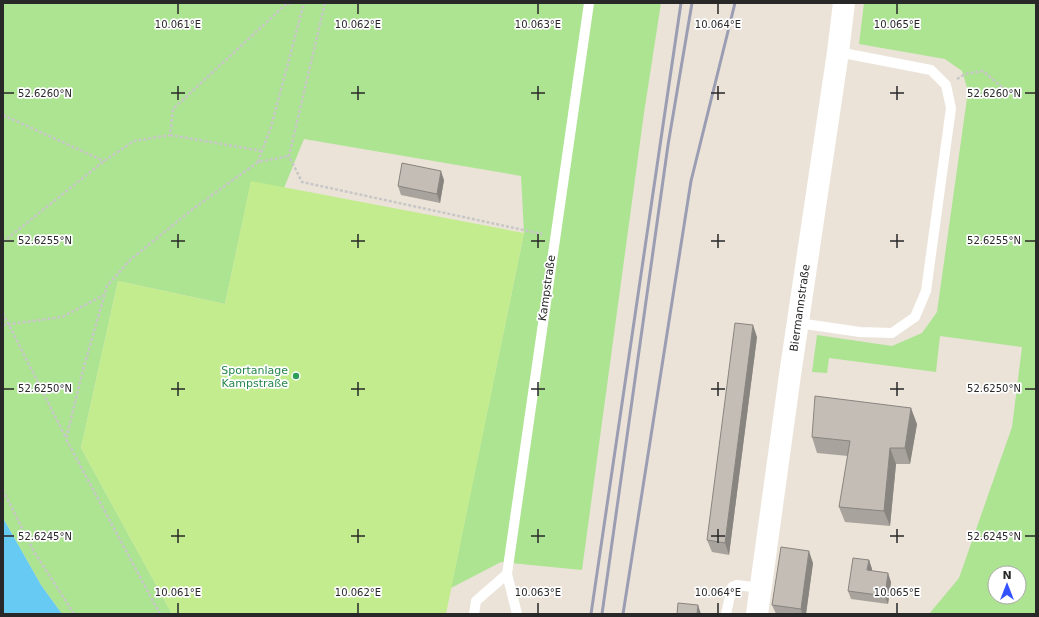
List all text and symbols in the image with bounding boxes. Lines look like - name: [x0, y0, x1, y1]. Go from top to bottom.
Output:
- text: 10.061°E: [155, 19, 201, 30]
- text: 10.062°E: [335, 19, 381, 30]
- text: 10.063°E: [515, 19, 561, 30]
- text: 10.064°E: [695, 19, 741, 30]
- text: 10.065°E: [874, 19, 920, 30]
- text: 52.6260°N: [18, 88, 72, 99]
- text: 52.6260°N: [967, 88, 1021, 99]
- text: 52.6255°N: [18, 235, 72, 246]
- text: 52.6255°N: [967, 235, 1021, 246]
- street label: Kampstraße: [536, 254, 558, 322]
- street label: Biermannstraße: [787, 263, 813, 353]
- place label: Sportanlage Kampstraße: [221, 364, 288, 390]
- marker: Sportanlage Kampstraße: [291, 371, 301, 381]
- text: 52.6250°N: [18, 383, 72, 394]
- text: 52.6250°N: [967, 383, 1021, 394]
- text: 52.6245°N: [18, 531, 72, 542]
- text: 52.6245°N: [967, 531, 1021, 542]
- north arrow: [987, 565, 1027, 605]
- text: N: [1002, 569, 1012, 582]
- text: 10.061°E: [155, 587, 201, 598]
- text: 10.062°E: [335, 587, 381, 598]
- text: 10.063°E: [515, 587, 561, 598]
- text: 10.064°E: [695, 587, 741, 598]
- text: 10.065°E: [874, 587, 920, 598]

